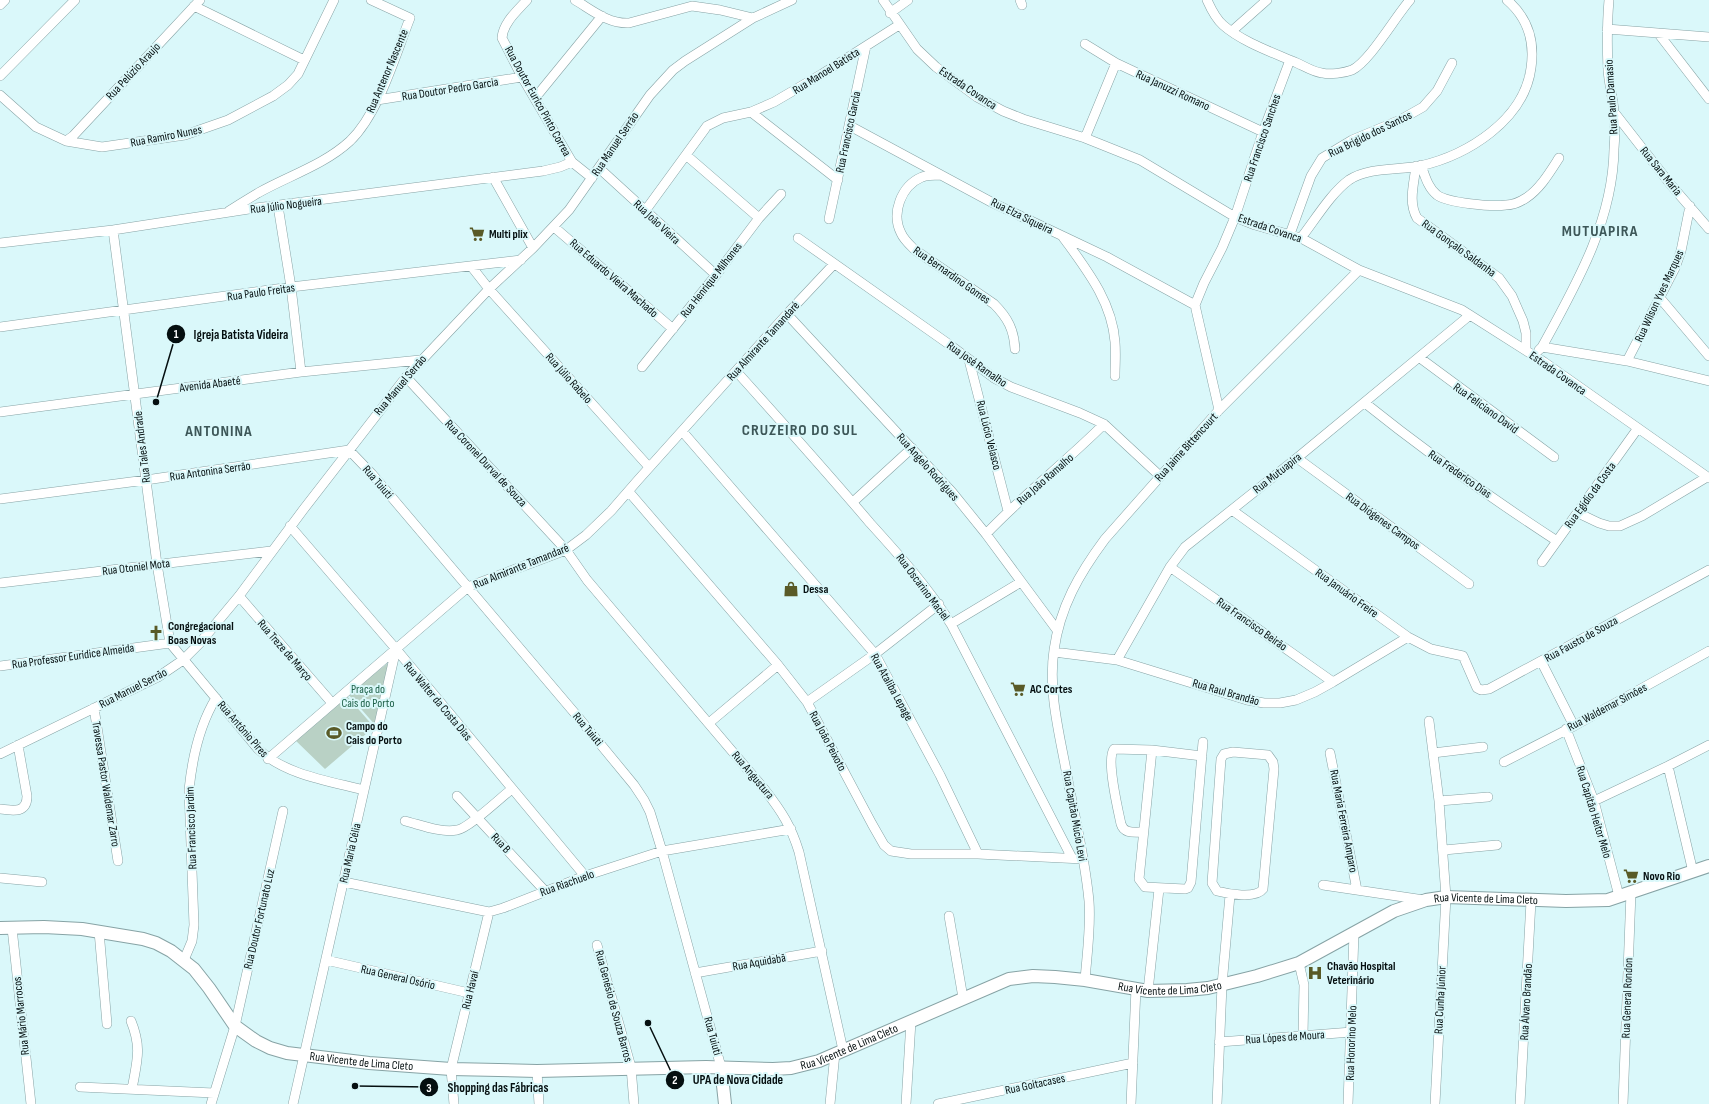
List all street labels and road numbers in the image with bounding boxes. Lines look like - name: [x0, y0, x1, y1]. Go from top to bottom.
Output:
- street label: Rua Antenor Nascente: [363, 27, 412, 115]
- street label: Rua Pelúzio Araujo: [103, 40, 164, 103]
- street label: Rua Doutor Eurico Pinto Correa: [501, 43, 574, 159]
- street label: Rua Manoel Batista: [790, 45, 863, 98]
- street label: Rua Paulo Damasio: [1601, 59, 1622, 135]
- street label: Estrada Covanca: [936, 64, 1000, 113]
- street label: Rua Januzzi Romano: [1133, 67, 1212, 114]
- street label: Rua Doutor Pedro Garcia: [401, 74, 500, 105]
- street label: Rua Francisco Garcia: [833, 90, 865, 174]
- street label: Rua Francisco Sanches: [1240, 92, 1284, 184]
- street label: Rua Brigido dos Santos: [1326, 108, 1414, 161]
- street label: Rua Manuel Serrão: [588, 109, 642, 179]
- street label: Rua Ramiro Nunes: [129, 122, 203, 151]
- street label: Rua Sara Maria: [1636, 144, 1685, 199]
- street label: Rua Júlio Nogueira: [249, 194, 323, 217]
- street label: Rua Elza Siqueira: [988, 195, 1056, 238]
- street label: Rua João Vieira: [630, 197, 683, 248]
- street label: Estrada Covanca: [1236, 211, 1304, 246]
- street label: Rua Gonçalo Saldanha: [1419, 216, 1499, 281]
- street label: Rua Eduardo Vieira Machado: [566, 236, 661, 321]
- street label: Rua Henrique Milhones: [677, 240, 745, 321]
- street label: Rua Bernardino Gomes: [910, 243, 993, 308]
- street label: Rua Wilson Yves Marques: [1631, 248, 1687, 345]
- street label: Rua Paulo Freitas: [226, 280, 296, 305]
- street label: Rua Almirante Tamandaré: [724, 298, 803, 384]
- street label: Rua José Ramalho: [944, 338, 1010, 391]
- street label: Estrada Covanca: [1526, 348, 1590, 399]
- street label: Rua Júlio Rabelo: [542, 350, 595, 407]
- street label: Rua Manuel Serrão: [371, 352, 430, 419]
- street label: Avenida Abaeté: [178, 373, 242, 396]
- street label: Rua Feliciano David: [1450, 380, 1521, 437]
- street label: Rua Lúcio Velasco: [973, 399, 1004, 471]
- street label: Rua Tales Andrade: [131, 410, 154, 484]
- street label: Rua Jaime Bittencourt: [1151, 410, 1221, 485]
- street label: Rua Coronel Durval de Souza: [441, 417, 530, 510]
- street label: Rua Angelo Rodrigues: [893, 430, 962, 504]
- street label: Rua Frederico Dias: [1425, 447, 1494, 502]
- street label: Rua Mutuapira: [1250, 450, 1305, 497]
- street label: Rua João Ramalho: [1014, 451, 1077, 508]
- street label: Rua Antonina Serrão: [169, 458, 251, 485]
- street label: Rua Egídio da Costa: [1561, 459, 1620, 531]
- street label: Rua Tuiuti: [359, 463, 396, 502]
- street label: Rua Diógenes Campos: [1343, 489, 1423, 553]
- street label: Rua Almirante Tamandaré: [471, 540, 571, 592]
- street label: Rua Oscarino Maciel: [893, 551, 953, 624]
- street label: Rua Otoniel Mota: [101, 556, 171, 579]
- street label: Rua Januário Freire: [1312, 565, 1381, 621]
- street label: Rua Francisco Beirão: [1213, 594, 1290, 654]
- street label: Rua Fausto de Souza: [1542, 613, 1621, 666]
- street label: Rua Treze de Março: [254, 617, 315, 684]
- street label: Rua Professor Eurídice Almeida: [11, 640, 136, 673]
- street label: Rua Ataliba Lepage: [867, 651, 916, 724]
- street label: Rua Walter da Costa Dias: [400, 659, 475, 744]
- street label: Rua Manuel Serrão: [97, 665, 170, 712]
- street label: Rua Raul Brandão: [1191, 676, 1261, 709]
- street label: Rua Waldemar Simões: [1565, 680, 1650, 735]
- street label: Rua Antônio Pires: [214, 698, 271, 761]
- street label: Rua Tuiuti: [569, 709, 606, 749]
- street label: Rua João Peixoto: [805, 709, 850, 774]
- street label: Travessa Pastor Waldemar Zarro: [88, 720, 123, 848]
- street label: Rua Angustura: [728, 748, 777, 803]
- street label: Rua Capitão Heitor Melo: [1572, 764, 1615, 860]
- street label: Rua Maria Ferreira Amparo: [1326, 768, 1361, 874]
- street label: Rua Capitão Múcio Levi: [1059, 770, 1090, 863]
- street label: Rua Francisco Jardim: [183, 786, 200, 870]
- street label: Rua Maria Célia: [336, 821, 365, 884]
- street label: Rua B: [487, 830, 514, 857]
- street label: Rua Doutor Fortunato Luz: [241, 867, 278, 971]
- street label: Rua Riachuelo: [538, 867, 596, 900]
- street label: Rua Vicente de Lima Cleto: [1433, 890, 1538, 908]
- street label: Rua Genésio de Souza Barros: [591, 949, 636, 1064]
- street label: Rua Aquidabã: [731, 950, 787, 975]
- street label: Rua General Rondon: [1619, 958, 1636, 1039]
- street label: Rua General Osório: [359, 962, 436, 993]
- street label: Rua Álvaro Brandão: [1517, 963, 1536, 1041]
- street label: Rua Cunha Júnior: [1431, 965, 1450, 1034]
- street label: Rua Havaí: [458, 969, 483, 1011]
- street label: Rua Mário Marrocos: [10, 976, 33, 1056]
- street label: Rua Vicente de Lima Cleto: [1117, 978, 1223, 999]
- street label: Rua Honorino Melo: [1343, 1005, 1360, 1081]
- street label: Rua Tuiuti: [700, 1015, 725, 1057]
- street label: Rua Vicente de Lima Cleto: [799, 1021, 900, 1073]
- street label: Rua Lópes de Moura: [1245, 1027, 1325, 1048]
- street label: Rua Vicente de Lima Cleto: [309, 1049, 414, 1074]
- street label: Rua Goitacases: [1004, 1071, 1067, 1098]

